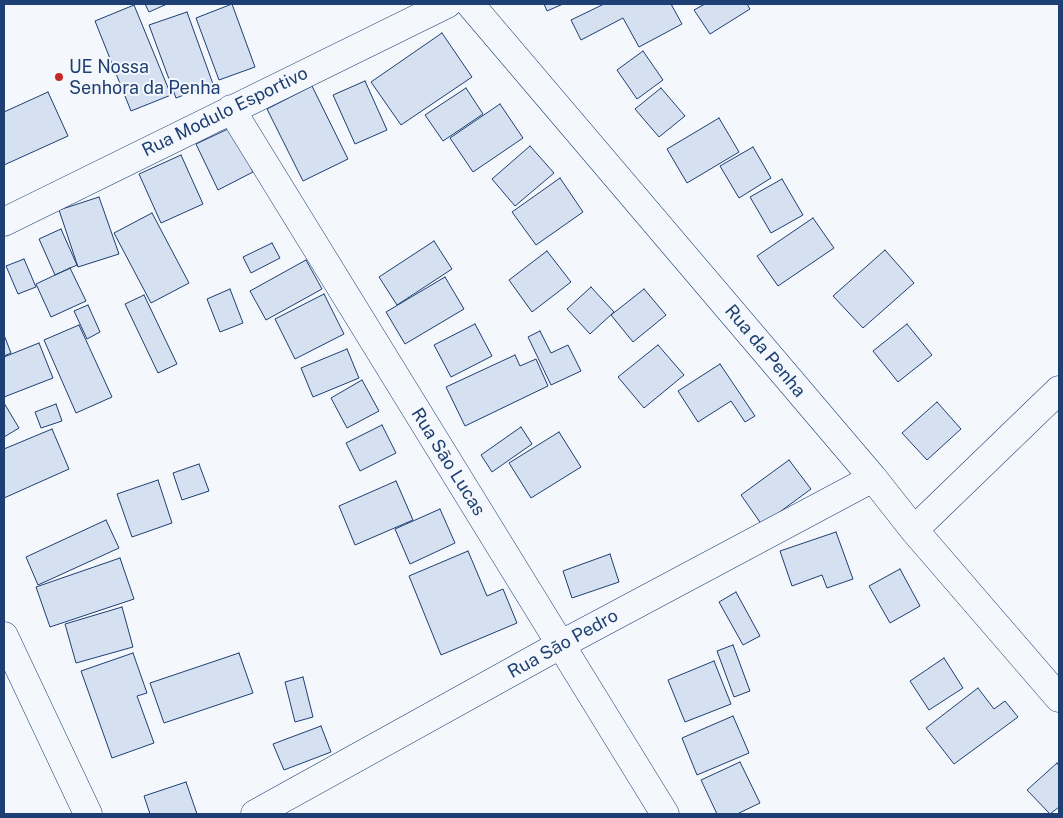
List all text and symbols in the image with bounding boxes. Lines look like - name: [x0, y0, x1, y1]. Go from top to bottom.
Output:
- place label: UE Nossa Senhora da Penha: [69, 56, 220, 98]
- street label: Rua Modulo Esportivo: [138, 62, 312, 162]
- marker: UE Nossa Senhora da Penha: [53, 71, 65, 83]
- street label: Rua da Penha: [720, 300, 810, 402]
- street label: Rua São Lucas: [406, 404, 490, 520]
- street label: Rua São Pedro: [504, 605, 622, 683]

